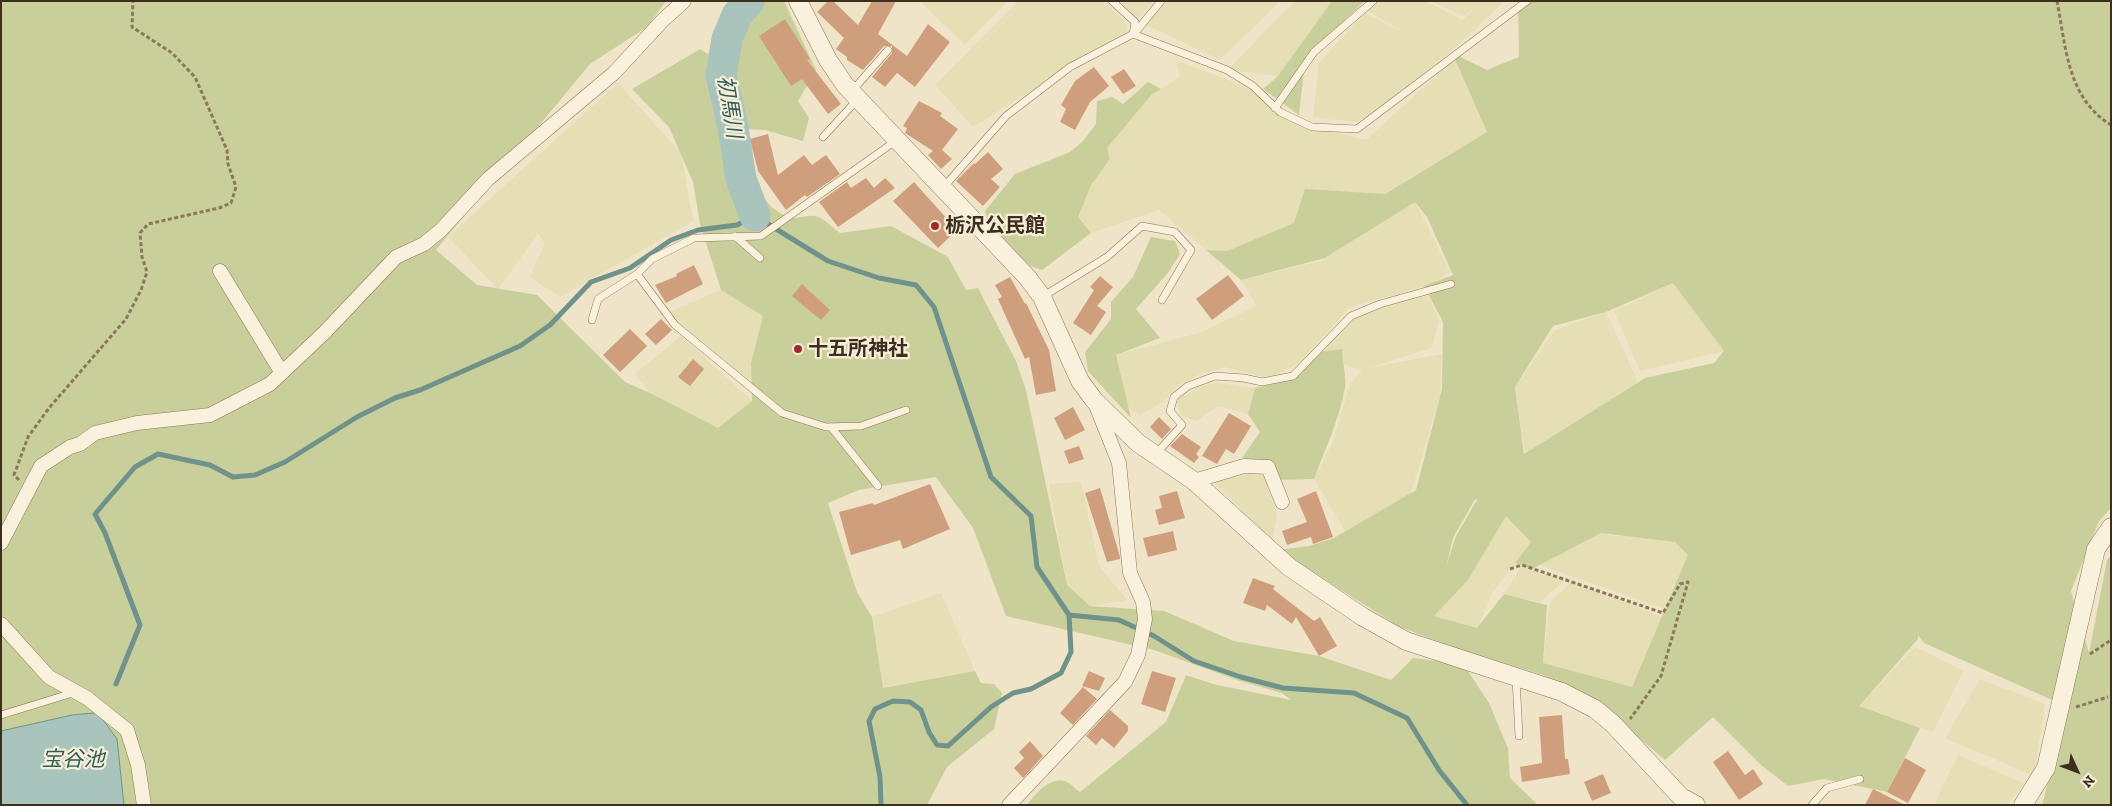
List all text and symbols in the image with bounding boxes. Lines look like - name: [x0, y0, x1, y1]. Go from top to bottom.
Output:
- water label: 初馬川: [712, 74, 746, 140]
- place label: 栃沢公民館: [945, 214, 1045, 238]
- marker: 栃沢公民館: [929, 220, 941, 232]
- place label: 十五所神社: [808, 337, 908, 361]
- marker: 十五所神社: [792, 343, 804, 355]
- north arrow: [2052, 746, 2102, 796]
- water label: 宝谷池: [42, 747, 104, 773]
- text: N: [2078, 772, 2098, 791]

